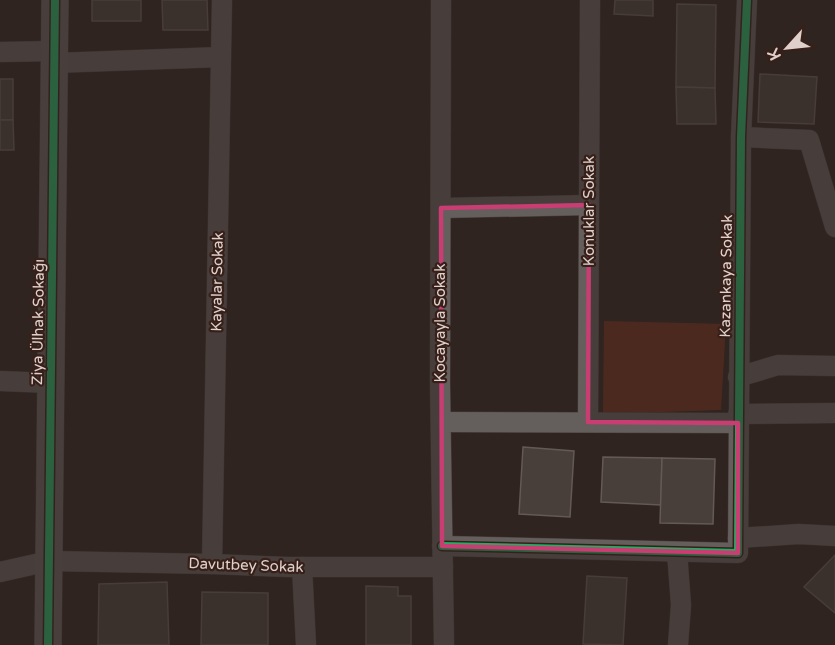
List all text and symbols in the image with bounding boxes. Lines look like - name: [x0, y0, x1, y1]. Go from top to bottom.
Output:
- north arrow: [757, 18, 817, 78]
- text: K: [763, 45, 786, 64]
- street label: Konuklar Sokak: [580, 156, 598, 266]
- street label: Kazankaya Sokak: [716, 214, 736, 338]
- street label: Kayalar Sokak: [207, 232, 227, 332]
- street label: Ziya Ülhak Sokağı: [28, 259, 48, 385]
- street label: Kocayayla Sokak: [431, 264, 449, 382]
- street label: Davutbey Sokak: [188, 554, 304, 576]

